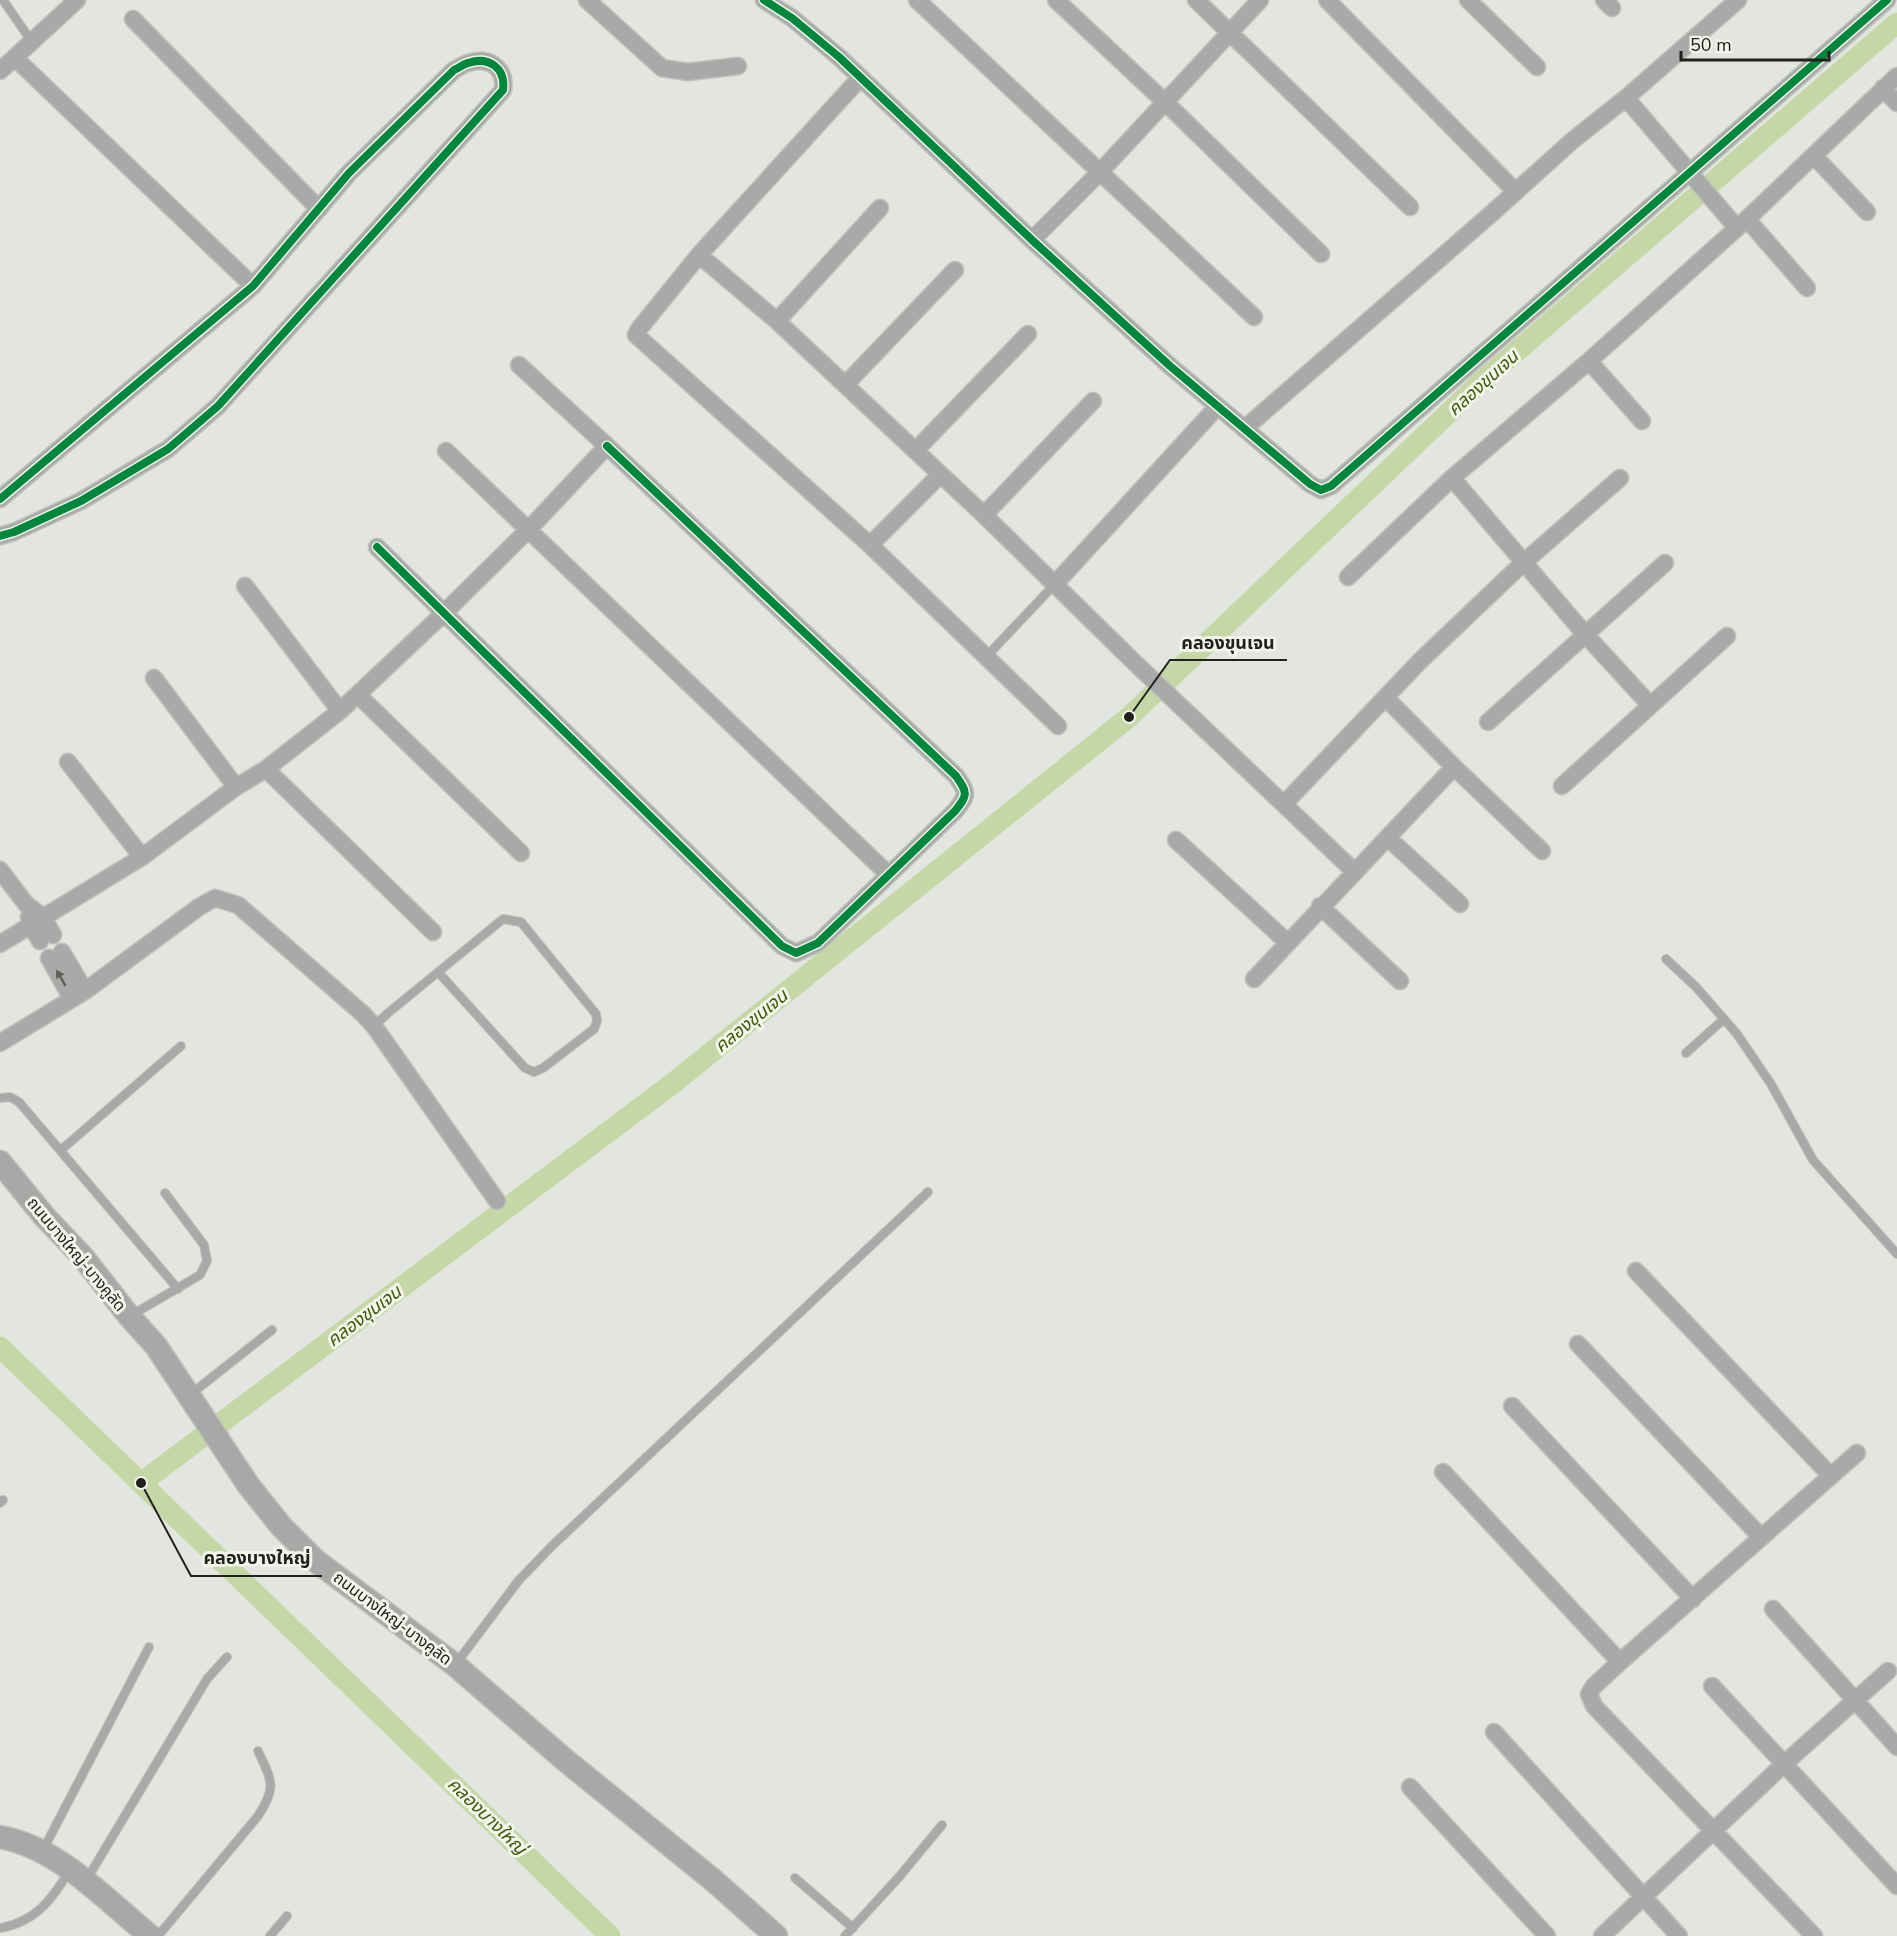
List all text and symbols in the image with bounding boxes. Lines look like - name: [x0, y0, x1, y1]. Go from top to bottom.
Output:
- scale bar: [1681, 24, 1830, 62]
- text: 50 m: [1690, 33, 1732, 57]
- water label: คลองขุนเจน: [1442, 344, 1524, 421]
- callout: คลองขุนเจน: [1170, 624, 1287, 660]
- text: คลองขุนเจน: [1181, 631, 1275, 655]
- one-way arrow: [55, 970, 66, 986]
- water label: คลองขุนเจน: [709, 984, 793, 1058]
- street label: ถนนบางใหญ่-บางคูลัด: [22, 1193, 131, 1316]
- water label: คลองขุนเจน: [322, 1279, 407, 1352]
- callout: คลองบางใหญ่: [191, 1540, 322, 1576]
- text: คลองบางใหญ่: [203, 1546, 311, 1570]
- street label: ถนนบางใหญ่-บางคูลัด: [329, 1567, 456, 1671]
- water label: คลองบางใหญ่: [442, 1772, 534, 1862]

